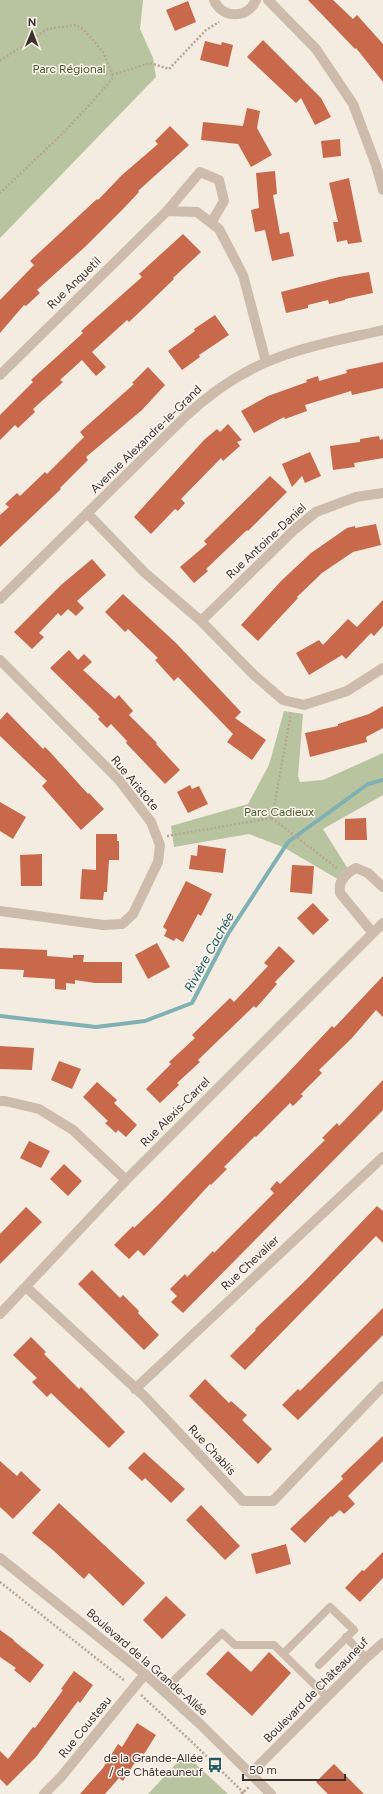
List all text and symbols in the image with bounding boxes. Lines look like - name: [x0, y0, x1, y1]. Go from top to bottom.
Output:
- north arrow: [12, 12, 52, 52]
- text: N: [28, 16, 37, 29]
- park label: Parc Régional: [33, 62, 105, 76]
- street label: Rue Anquetil: [44, 254, 104, 312]
- street label: Avenue Alexandre-le-Grand: [88, 382, 204, 496]
- street label: Rue Antoine-Daniel: [223, 500, 309, 582]
- street label: Rue Aristote: [108, 753, 162, 813]
- park label: Parc Cadieux: [244, 805, 314, 819]
- water label: Rivière Cachée: [181, 910, 237, 994]
- street label: Rue Alexis-Carrel: [137, 1074, 213, 1150]
- street label: Rue Chevalier: [218, 1233, 282, 1293]
- street label: Rue Chablis: [185, 1422, 239, 1478]
- street label: Boulevard de la Grande-Allée: [84, 1606, 211, 1719]
- street label: Boulevard de Châteauneuf: [261, 1634, 372, 1745]
- street label: Rue Cousteau: [56, 1693, 114, 1761]
- place label: de la Grande-Allée / de Châteauneuf: [104, 1751, 204, 1779]
- bus stop icon: de la Grande-Allée / de Châteauneuf: [206, 1756, 224, 1774]
- scale bar: [243, 1756, 345, 1782]
- text: 50 m: [249, 1763, 277, 1777]

